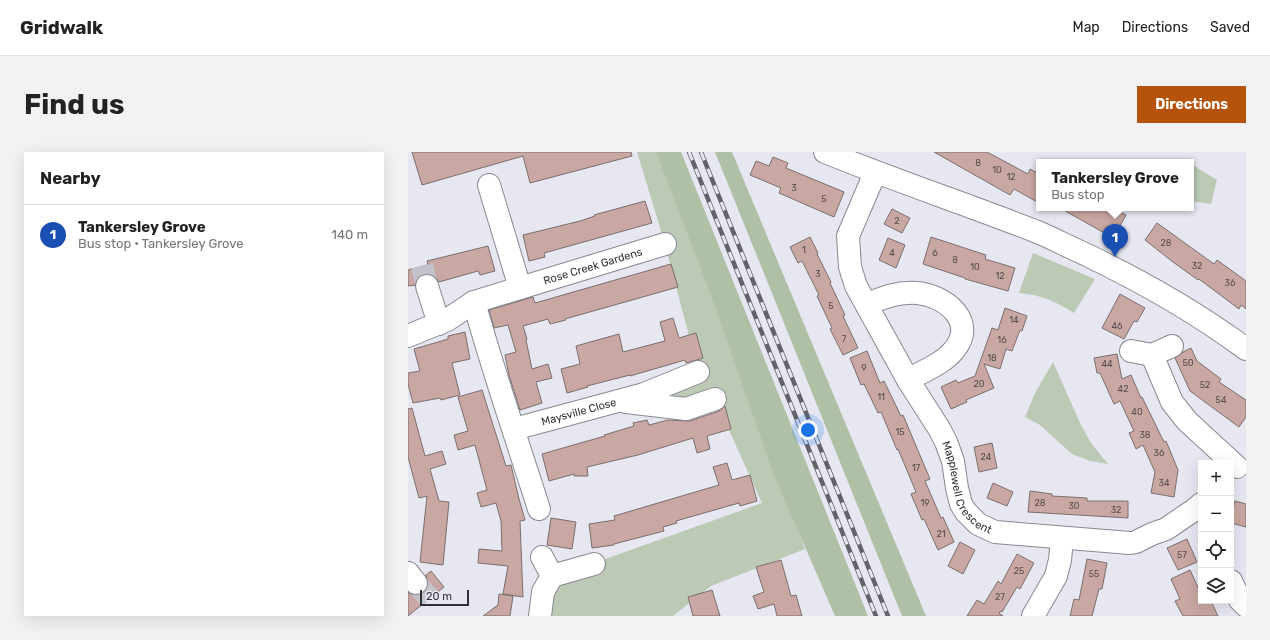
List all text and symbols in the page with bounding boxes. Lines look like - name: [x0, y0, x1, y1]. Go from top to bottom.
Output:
- text: Gridwalk: [20, 16, 103, 39]
- text: Map: [1073, 19, 1100, 36]
- text: Directions: [1122, 19, 1188, 36]
- text: Saved: [1210, 19, 1250, 36]
- button: Directions: [1137, 86, 1246, 123]
- text: Find us: [24, 88, 124, 121]
- house number: 8: [975, 158, 981, 168]
- popup: [1036, 159, 1194, 211]
- house number: 10: [992, 165, 1002, 175]
- text: Nearby: [40, 168, 101, 188]
- text: Tankersley Grove: [1051, 169, 1179, 187]
- house number: 12: [1006, 172, 1016, 182]
- house number: 3: [791, 183, 797, 193]
- text: Bus stop: [1051, 187, 1104, 202]
- house number: 5: [821, 194, 827, 204]
- house number: 2: [894, 216, 900, 226]
- text: Tankersley Grove: [78, 218, 206, 236]
- pin: 1: [1102, 224, 1128, 257]
- text: 1: [50, 227, 56, 242]
- text: 140 m: [331, 227, 368, 242]
- text: Bus stop · Tankersley Grove: [78, 236, 244, 251]
- house number: 28: [1160, 238, 1172, 248]
- street label: Rose Creek Gardens: [542, 245, 644, 287]
- house number: 1: [802, 245, 806, 255]
- house number: 4: [889, 248, 895, 258]
- house number: 6: [932, 248, 938, 258]
- house number: 8: [952, 255, 958, 265]
- house number: 32: [1192, 261, 1202, 271]
- house number: 10: [970, 262, 980, 272]
- house number: 3: [815, 269, 821, 279]
- house number: 12: [995, 271, 1005, 281]
- house number: 36: [1225, 278, 1236, 288]
- house number: 5: [828, 301, 834, 311]
- house number: 14: [1009, 315, 1019, 325]
- house number: 46: [1111, 321, 1123, 331]
- house number: 7: [842, 334, 847, 344]
- house number: 16: [997, 335, 1007, 345]
- house number: 18: [987, 353, 997, 363]
- house number: 50: [1182, 358, 1194, 368]
- house number: 44: [1101, 359, 1113, 369]
- house number: 9: [861, 363, 867, 373]
- house number: 20: [974, 379, 985, 389]
- house number: 52: [1200, 380, 1210, 390]
- house number: 42: [1118, 384, 1128, 394]
- house number: 11: [877, 392, 885, 402]
- street label: Maysville Close: [540, 395, 618, 428]
- house number: 54: [1216, 395, 1227, 405]
- house number: 40: [1131, 407, 1143, 417]
- your location: [798, 420, 818, 440]
- house number: 15: [895, 427, 905, 437]
- house number: 38: [1139, 430, 1151, 440]
- street label: Mapplewell Crescent: [940, 439, 995, 536]
- house number: 36: [1154, 448, 1165, 458]
- house number: 24: [981, 452, 992, 462]
- map controls: [1198, 460, 1234, 604]
- button: +: [1198, 460, 1234, 496]
- house number: 17: [912, 463, 921, 473]
- house number: 34: [1159, 478, 1170, 488]
- button: −: [1198, 496, 1234, 532]
- house number: 19: [920, 498, 930, 508]
- house number: 28: [1034, 498, 1046, 508]
- house number: 30: [1068, 501, 1080, 511]
- house number: 32: [1111, 505, 1121, 515]
- house number: 21: [936, 529, 946, 539]
- button: locate: [1198, 532, 1234, 568]
- house number: 57: [1177, 550, 1187, 560]
- house number: 25: [1014, 566, 1024, 576]
- button: layers: [1198, 568, 1234, 604]
- house number: 55: [1089, 569, 1099, 579]
- scale bar: [420, 588, 469, 607]
- text: 20 m: [426, 590, 452, 603]
- house number: 27: [995, 592, 1005, 602]

